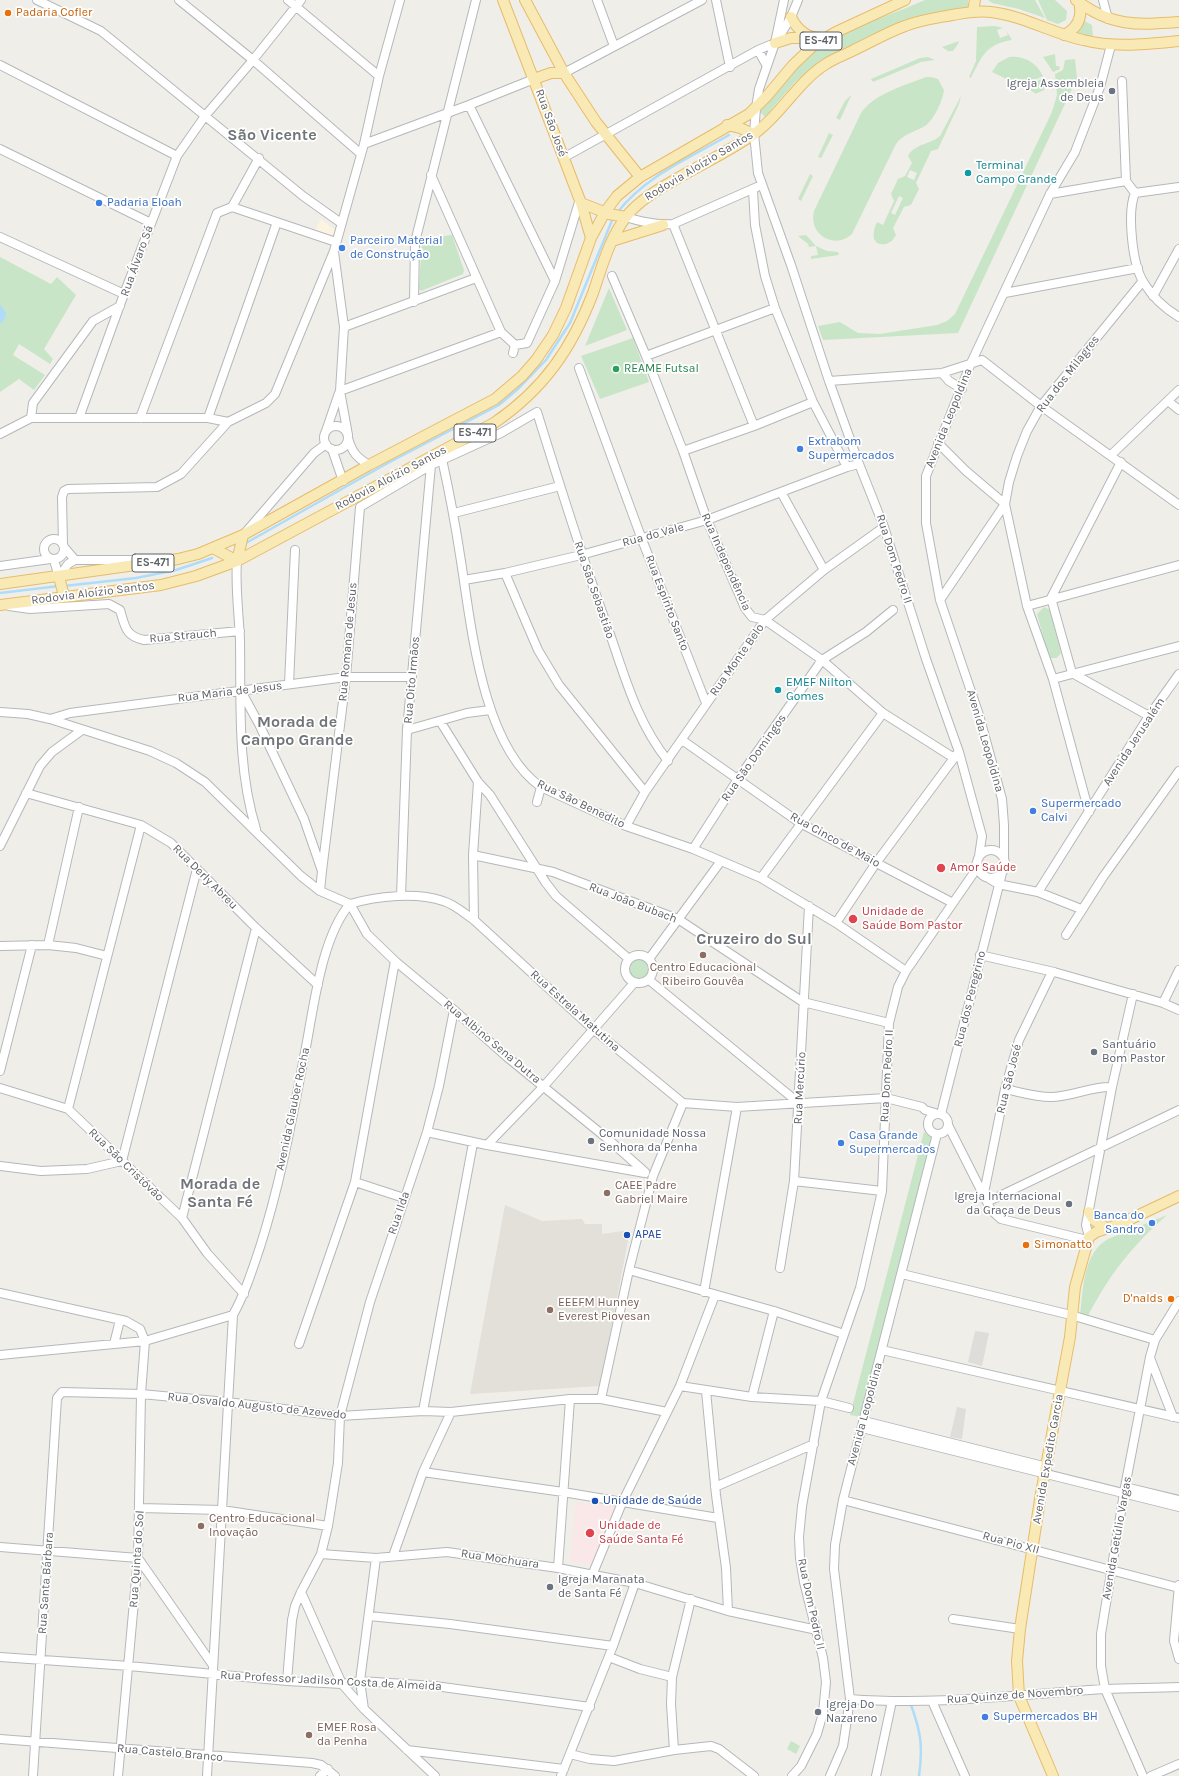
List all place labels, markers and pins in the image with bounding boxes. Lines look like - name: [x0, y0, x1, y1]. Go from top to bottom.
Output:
- place label: Padaria Cofler: [16, 6, 92, 20]
- marker: Padaria Cofler: [3, 8, 13, 18]
- place label: Igreja Assembleia de Deus: [1006, 77, 1104, 105]
- marker: Igreja Assembleia de Deus: [1107, 86, 1117, 96]
- place label: Terminal Campo Grande: [976, 159, 1057, 187]
- marker: Terminal Campo Grande: [963, 168, 973, 178]
- place label: Padaria Eloah: [107, 196, 182, 210]
- marker: Padaria Eloah: [94, 198, 104, 208]
- place label: Parceiro Material de Construção: [350, 234, 443, 262]
- marker: Parceiro Material de Construção: [337, 243, 347, 253]
- place label: REAME Futsal: [624, 362, 699, 376]
- marker: REAME Futsal: [611, 364, 621, 374]
- place label: Extrabom Supermercados: [808, 435, 895, 463]
- marker: Extrabom Supermercados: [795, 444, 805, 454]
- place label: EMEF Nilton Gomes: [786, 676, 852, 704]
- marker: EMEF Nilton Gomes: [773, 685, 783, 695]
- place label: Supermercado Calvi: [1041, 797, 1121, 825]
- marker: Supermercado Calvi: [1028, 806, 1038, 816]
- place label: Amor Saúde: [950, 861, 1016, 875]
- marker: Amor Saúde: [935, 862, 947, 874]
- place label: Unidade de Saúde Bom Pastor: [862, 905, 962, 933]
- marker: Unidade de Saúde Bom Pastor: [847, 913, 859, 925]
- marker: Centro Educacional Ribeiro Gouvêa: [698, 950, 708, 960]
- place label: Centro Educacional Ribeiro Gouvêa: [650, 961, 756, 989]
- place label: Santuário Bom Pastor: [1102, 1038, 1165, 1066]
- marker: Santuário Bom Pastor: [1089, 1047, 1099, 1057]
- place label: Comunidade Nossa Senhora da Penha: [599, 1127, 706, 1155]
- place label: Casa Grande Supermercados: [849, 1129, 936, 1157]
- marker: Comunidade Nossa Senhora da Penha: [586, 1136, 596, 1146]
- marker: Casa Grande Supermercados: [836, 1138, 846, 1148]
- place label: CAEE Padre Gabriel Maire: [615, 1179, 688, 1207]
- marker: CAEE Padre Gabriel Maire: [602, 1188, 612, 1198]
- place label: Igreja Internacional da Graça de Deus: [954, 1190, 1061, 1218]
- marker: Igreja Internacional da Graça de Deus: [1064, 1199, 1074, 1209]
- place label: Banca do Sandro: [1093, 1209, 1144, 1237]
- marker: Banca do Sandro: [1147, 1218, 1157, 1228]
- place label: APAE: [635, 1228, 662, 1242]
- marker: APAE: [622, 1230, 632, 1240]
- place label: Simonatto: [1034, 1238, 1092, 1252]
- marker: Simonatto: [1021, 1240, 1031, 1250]
- place label: D'nalds: [1123, 1292, 1163, 1306]
- marker: D'nalds: [1166, 1294, 1176, 1304]
- place label: EEEFM Hunney Everest Piovesan: [558, 1296, 650, 1324]
- marker: EEEFM Hunney Everest Piovesan: [545, 1305, 555, 1315]
- place label: Unidade de Saúde: [603, 1494, 702, 1508]
- marker: Unidade de Saúde: [590, 1496, 600, 1506]
- place label: Centro Educacional Inovação: [209, 1512, 315, 1540]
- place label: Unidade de Saúde Santa Fé: [599, 1519, 683, 1547]
- marker: Centro Educacional Inovação: [196, 1521, 206, 1531]
- marker: Unidade de Saúde Santa Fé: [584, 1527, 596, 1539]
- place label: Igreja Maranata de Santa Fé: [558, 1573, 645, 1601]
- marker: Igreja Maranata de Santa Fé: [545, 1582, 555, 1592]
- place label: Igreja Do Nazareno: [826, 1698, 877, 1726]
- marker: Igreja Do Nazareno: [813, 1707, 823, 1717]
- place label: Supermercados BH: [993, 1710, 1098, 1724]
- marker: Supermercados BH: [980, 1712, 990, 1722]
- place label: EMEF Rosa da Penha: [317, 1721, 377, 1749]
- marker: EMEF Rosa da Penha: [304, 1730, 314, 1740]

